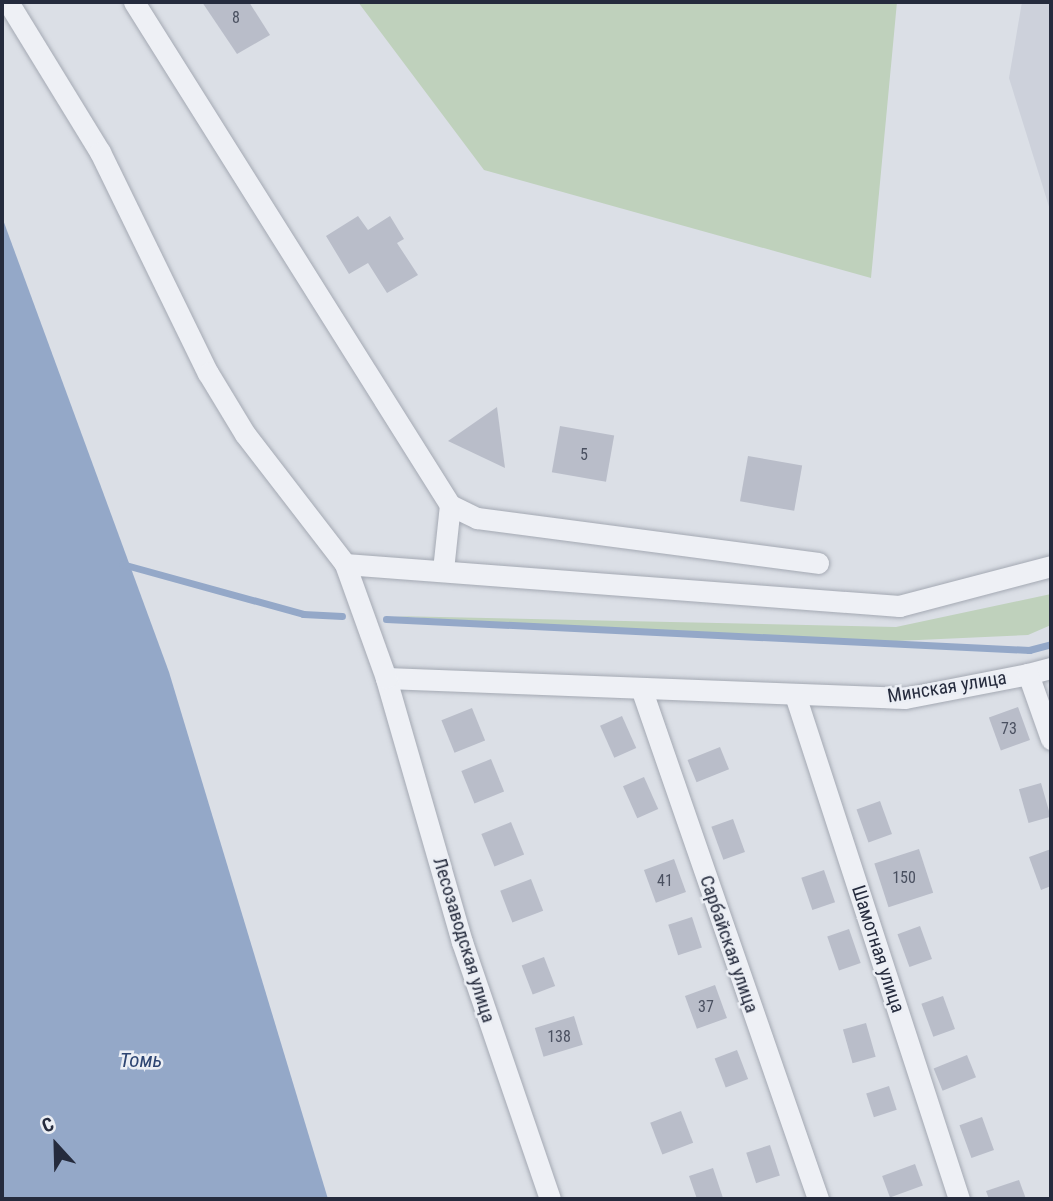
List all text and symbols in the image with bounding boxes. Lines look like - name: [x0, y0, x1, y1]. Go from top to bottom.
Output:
- house number: 8: [232, 8, 240, 28]
- house number: 5: [580, 445, 588, 465]
- street label: Минская улица: [886, 666, 1008, 708]
- house number: 73: [1001, 719, 1017, 739]
- street label: Лесозаводская улица: [428, 855, 500, 1025]
- house number: 150: [892, 868, 916, 888]
- house number: 41: [657, 871, 673, 891]
- street label: Сарбайская улица: [695, 872, 763, 1016]
- street label: Шамотная улица: [847, 882, 909, 1016]
- house number: 37: [698, 997, 714, 1017]
- house number: 138: [547, 1027, 571, 1047]
- water label: Томь: [120, 1047, 162, 1073]
- north arrow: [21, 1110, 91, 1180]
- text: С: [39, 1112, 57, 1138]

